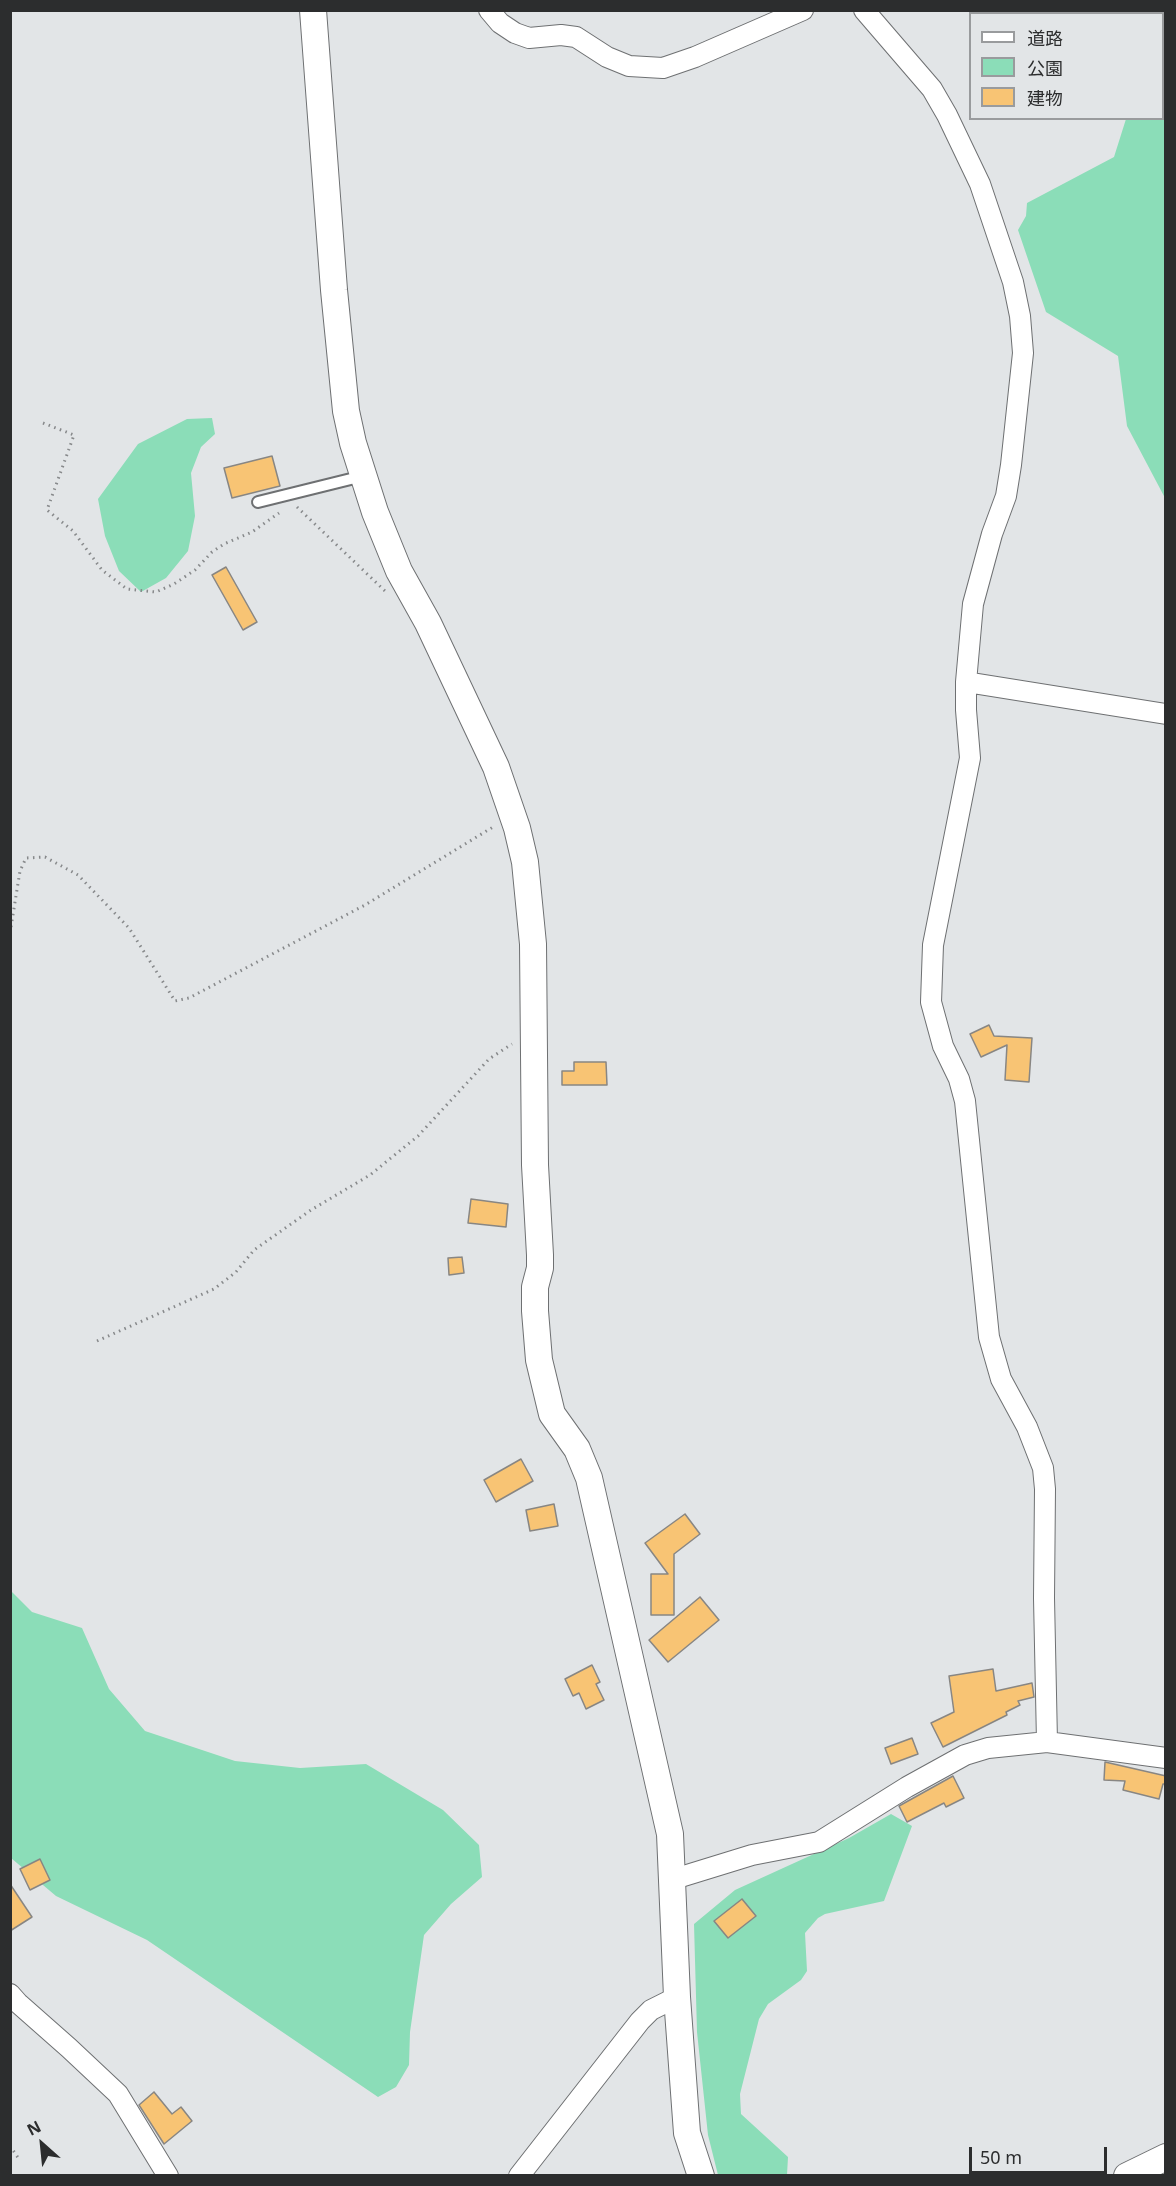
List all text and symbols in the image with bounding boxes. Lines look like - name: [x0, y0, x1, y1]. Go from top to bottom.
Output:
- legend: [969, 12, 1164, 120]
- text: 道路: [1027, 26, 1063, 50]
- text: 公園: [1027, 56, 1063, 80]
- text: 建物: [1027, 86, 1063, 110]
- north arrow: [12, 2114, 72, 2174]
- text: N: [23, 2115, 45, 2141]
- scale bar: [972, 2135, 1110, 2173]
- text: 50 m: [980, 2145, 1022, 2169]

